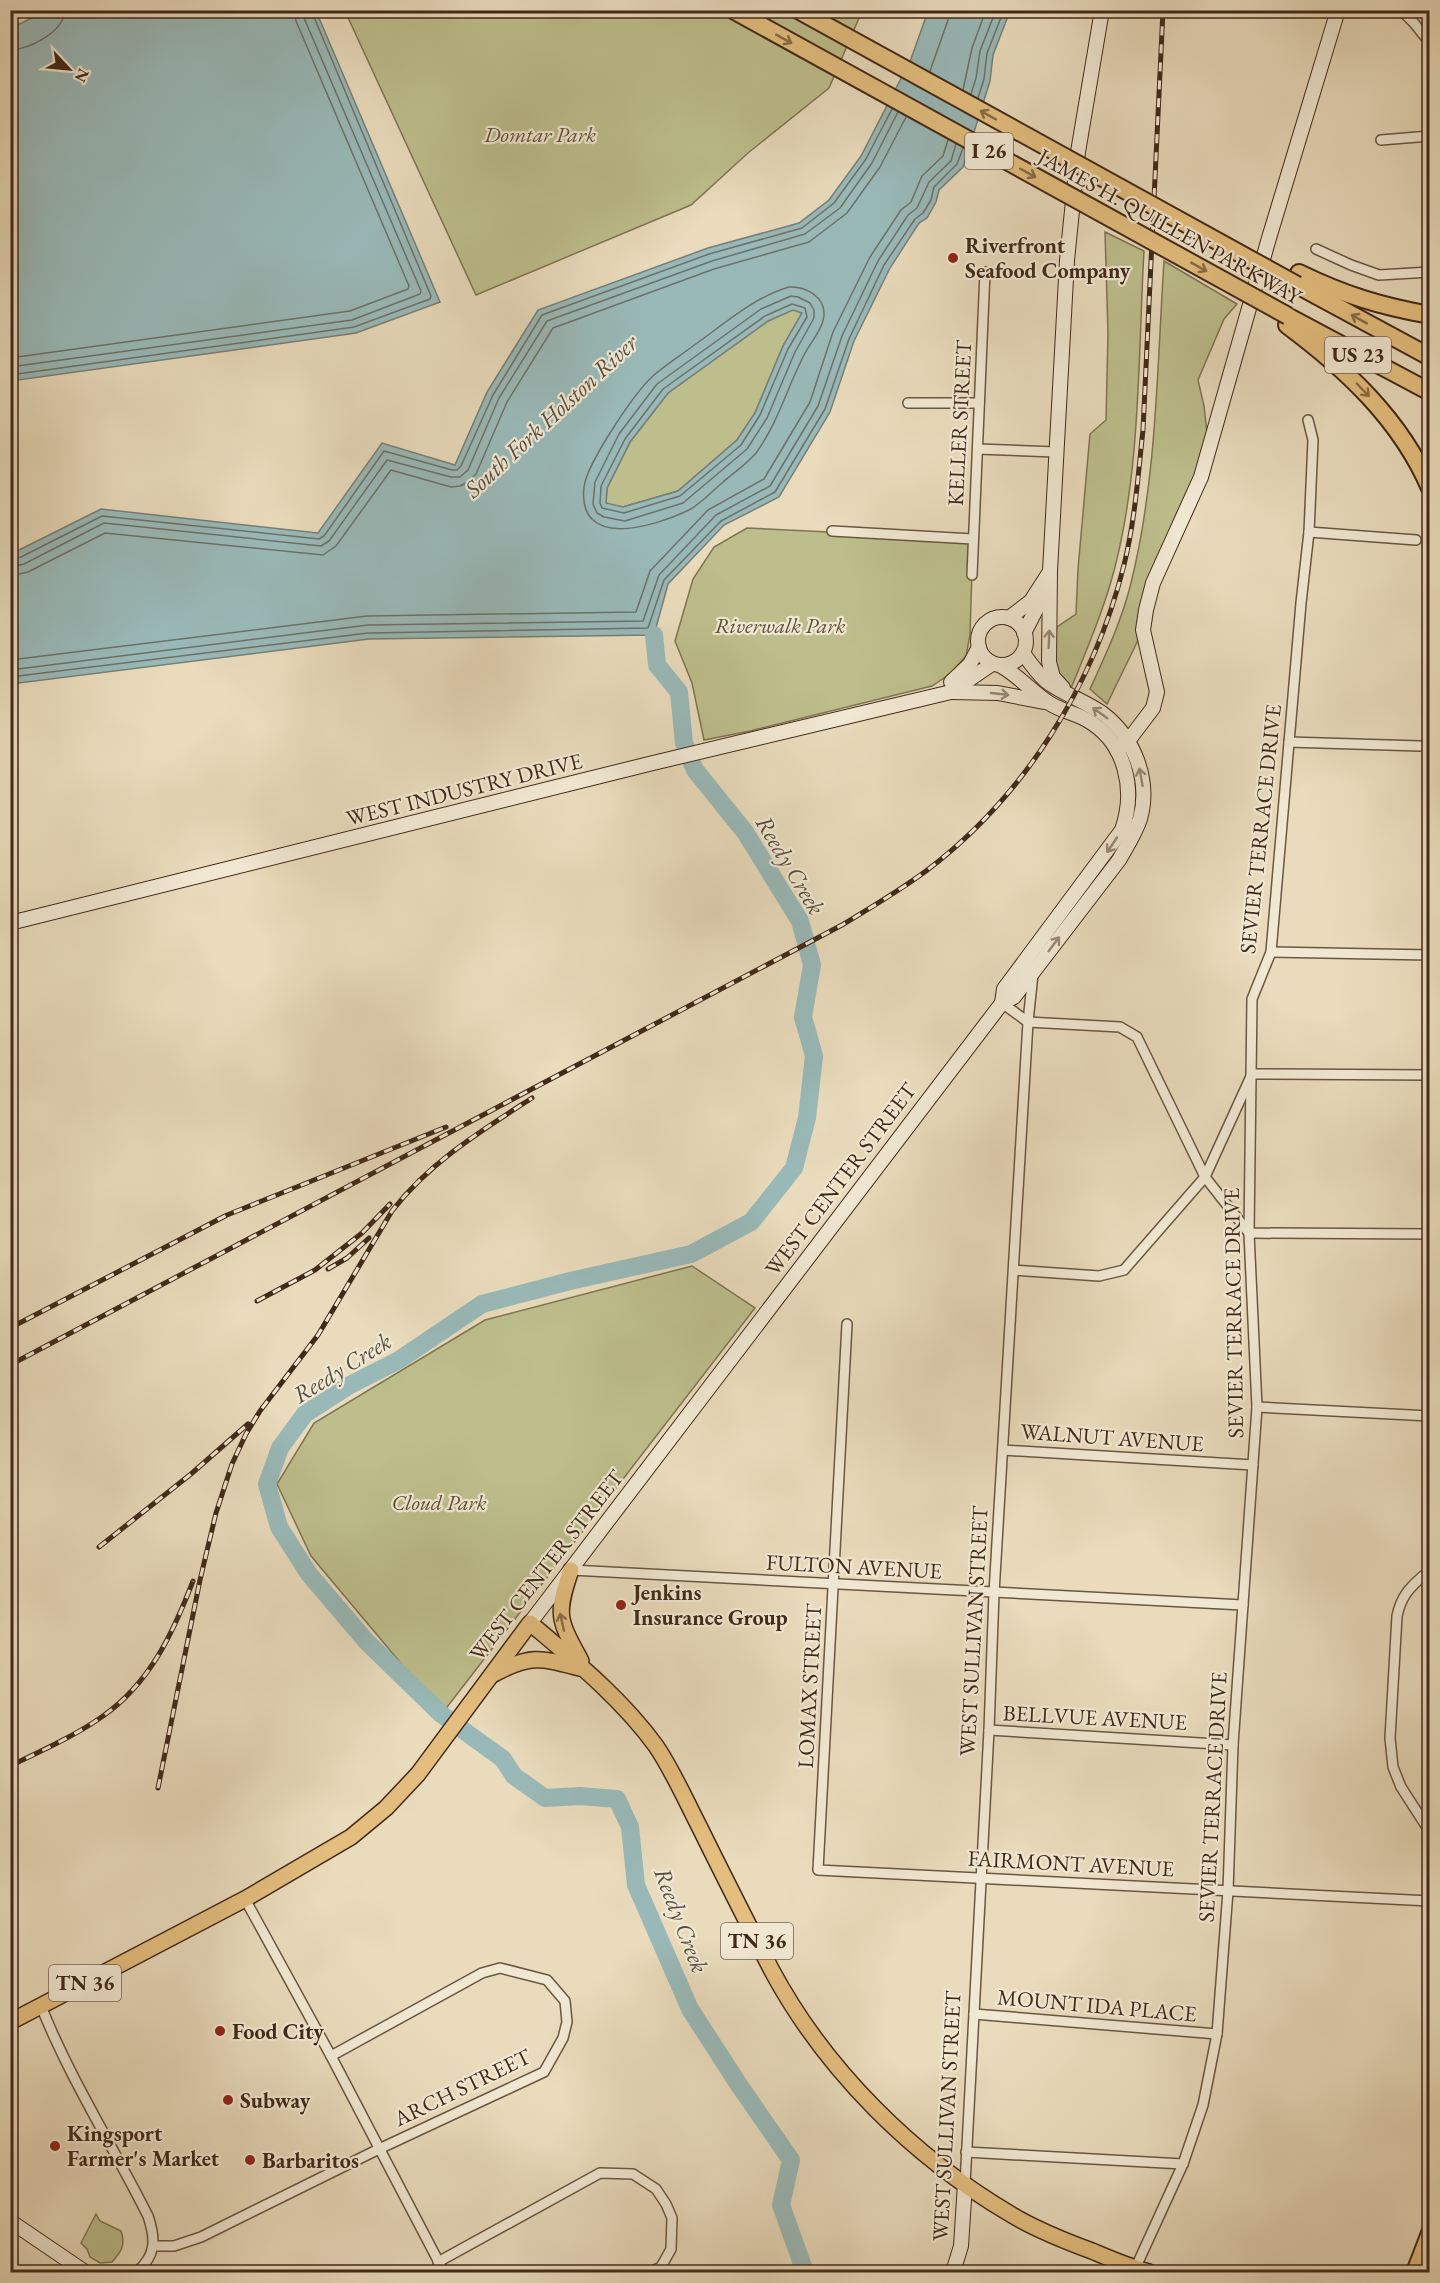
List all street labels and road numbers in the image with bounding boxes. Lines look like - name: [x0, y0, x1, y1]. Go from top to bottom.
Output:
- road number: I 26: [965, 133, 1013, 169]
- street label: JAMES H. QUILLEN PARKWAY: [1031, 141, 1308, 312]
- road number: US 23: [1325, 337, 1391, 373]
- street label: KELLER STREET: [941, 339, 978, 507]
- street label: SEVIER TERRACE DRIVE: [1233, 703, 1288, 955]
- street label: WEST INDUSTRY DRIVE: [343, 746, 585, 833]
- street label: WEST CENTER STREET: [758, 1077, 923, 1282]
- street label: SEVIER TERRACE DRIVE: [1217, 1187, 1250, 1439]
- street label: WALNUT AVENUE: [1019, 1417, 1205, 1458]
- street label: WEST CENTER STREET: [463, 1464, 630, 1667]
- street label: WEST SULLIVAN STREET: [952, 1505, 995, 1757]
- street label: FULTON AVENUE: [765, 1547, 943, 1586]
- street label: LOMAX STREET: [791, 1603, 828, 1769]
- street label: SEVIER TERRACE DRIVE: [1191, 1671, 1234, 1923]
- street label: BELLVUE AVENUE: [1002, 1698, 1188, 1737]
- street label: FAIRMONT AVENUE: [967, 1844, 1175, 1883]
- road number: TN 36: [721, 1923, 793, 1959]
- road number: TN 36: [49, 1965, 121, 2001]
- street label: MOUNT IDA PLACE: [996, 1982, 1198, 2029]
- street label: WEST SULLIVAN STREET: [925, 1990, 968, 2242]
- street label: ARCH STREET: [388, 2042, 536, 2134]

